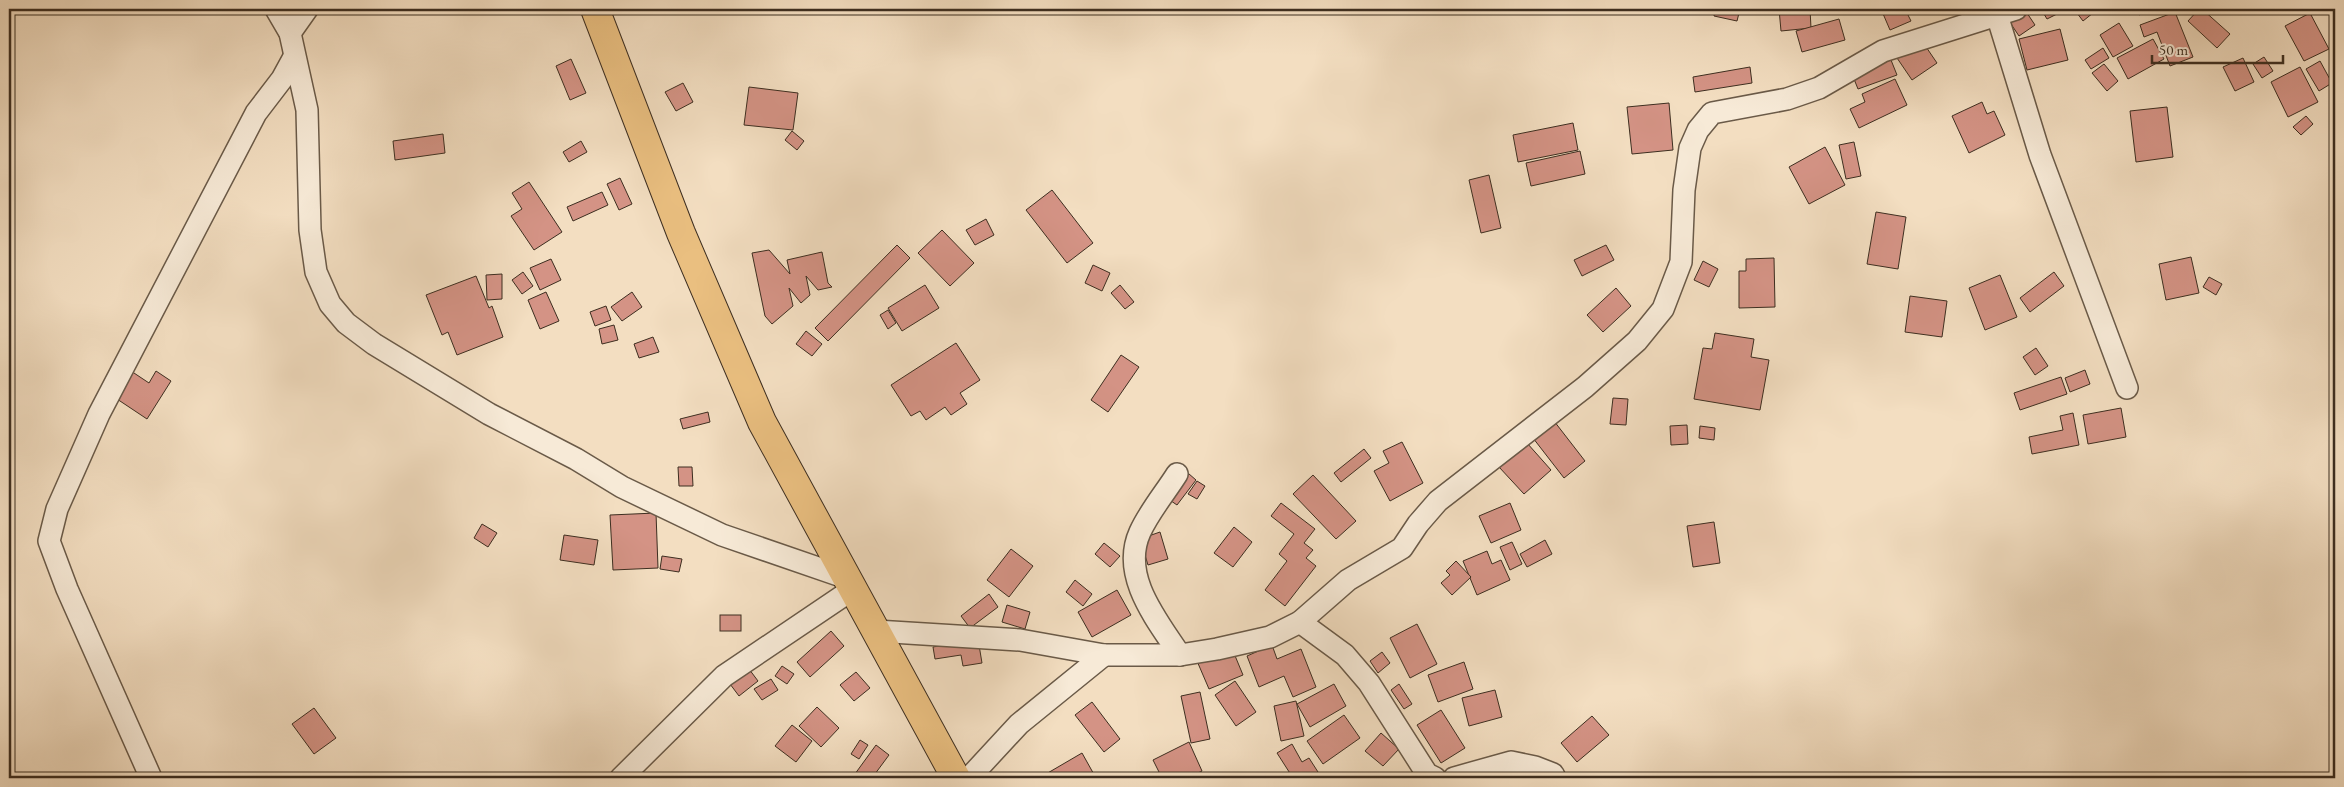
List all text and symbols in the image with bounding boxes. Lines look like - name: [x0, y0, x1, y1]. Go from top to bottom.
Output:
- scale bar: [2152, 32, 2283, 64]
- text: 50 m: [2159, 40, 2188, 59]

